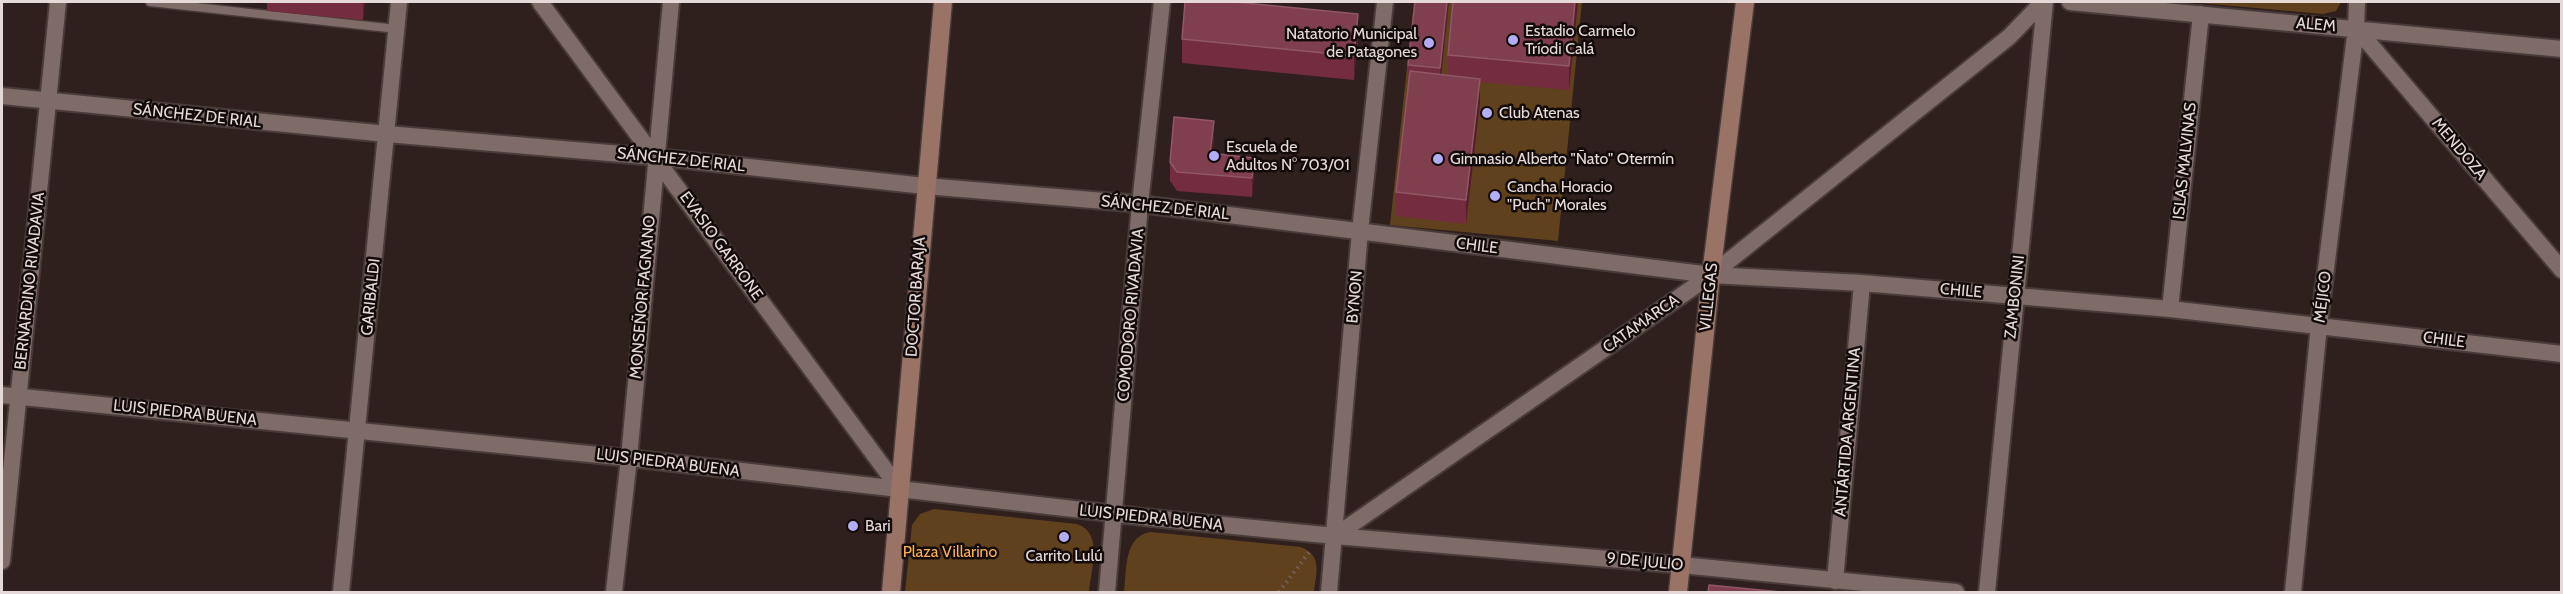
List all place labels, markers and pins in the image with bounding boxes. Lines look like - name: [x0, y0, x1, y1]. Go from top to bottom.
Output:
- place label: Estadio Carmelo Tríodi Calá: [1525, 21, 1635, 59]
- place label: Natatorio Municipal de Patagones: [1286, 24, 1417, 62]
- marker: Estadio Carmelo Tríodi Calá: [1506, 33, 1520, 47]
- marker: Natatorio Municipal de Patagones: [1422, 36, 1436, 50]
- place label: Club Atenas: [1499, 103, 1580, 123]
- marker: Club Atenas: [1480, 106, 1494, 120]
- place label: Escuela de Adultos N° 703/01: [1226, 137, 1350, 175]
- marker: Escuela de Adultos N° 703/01: [1207, 149, 1221, 163]
- place label: Gimnasio Alberto "Ñato" Otermín: [1450, 149, 1674, 169]
- marker: Gimnasio Alberto "Ñato" Otermín: [1431, 152, 1445, 166]
- place label: Cancha Horacio "Puch" Morales: [1507, 177, 1613, 215]
- marker: Cancha Horacio "Puch" Morales: [1488, 189, 1502, 203]
- place label: Bari: [865, 516, 891, 536]
- marker: Bari: [846, 519, 860, 533]
- marker: Carrito Lulú: [1057, 530, 1071, 544]
- place label: Carrito Lulú: [1025, 546, 1103, 566]

